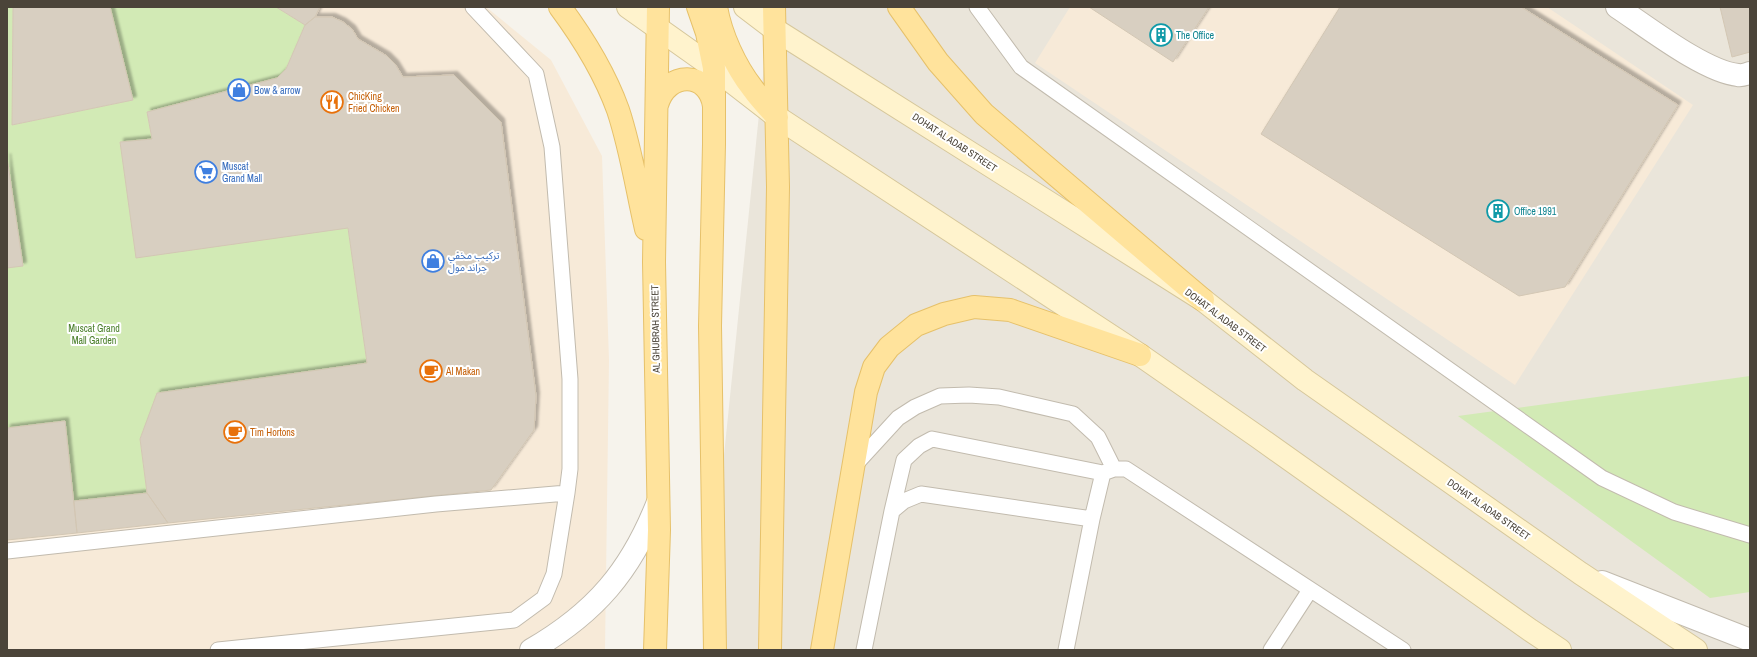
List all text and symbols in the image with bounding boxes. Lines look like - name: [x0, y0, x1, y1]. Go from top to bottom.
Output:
- building icon: The Office: [1148, 22, 1174, 48]
- place label: The Office: [1176, 29, 1215, 42]
- shop icon: Bow & arrow: [226, 77, 252, 103]
- place label: Bow & arrow: [254, 84, 301, 97]
- restaurant icon: ChicKing Fried Chicken: [319, 89, 345, 115]
- place label: ChicKing Fried Chicken: [348, 90, 400, 115]
- street label: DOHAT AL ADAB STREET: [910, 110, 999, 175]
- supermarket icon: Muscat Grand Mall: [193, 159, 219, 185]
- place label: Muscat Grand Mall: [222, 160, 262, 185]
- building icon: Office 1991: [1485, 198, 1511, 224]
- place label: Office 1991: [1514, 205, 1557, 218]
- shop icon: تركيب مخفي جراند مول: [420, 248, 446, 274]
- place label: تركيب مخفي جراند مول: [448, 249, 500, 274]
- street label: AL GHUBRAH STREET: [648, 285, 663, 374]
- street label: DOHAT AL ADAB STREET: [1183, 286, 1269, 355]
- park label: Muscat Grand Mall Garden: [68, 322, 120, 347]
- cafe icon: Al Makan: [418, 358, 444, 384]
- place label: Al Makan: [445, 365, 480, 378]
- cafe icon: Tim Hortons: [222, 419, 248, 445]
- place label: Tim Hortons: [250, 426, 295, 439]
- street label: DOHAT AL ADAB STREET: [1445, 476, 1533, 543]

